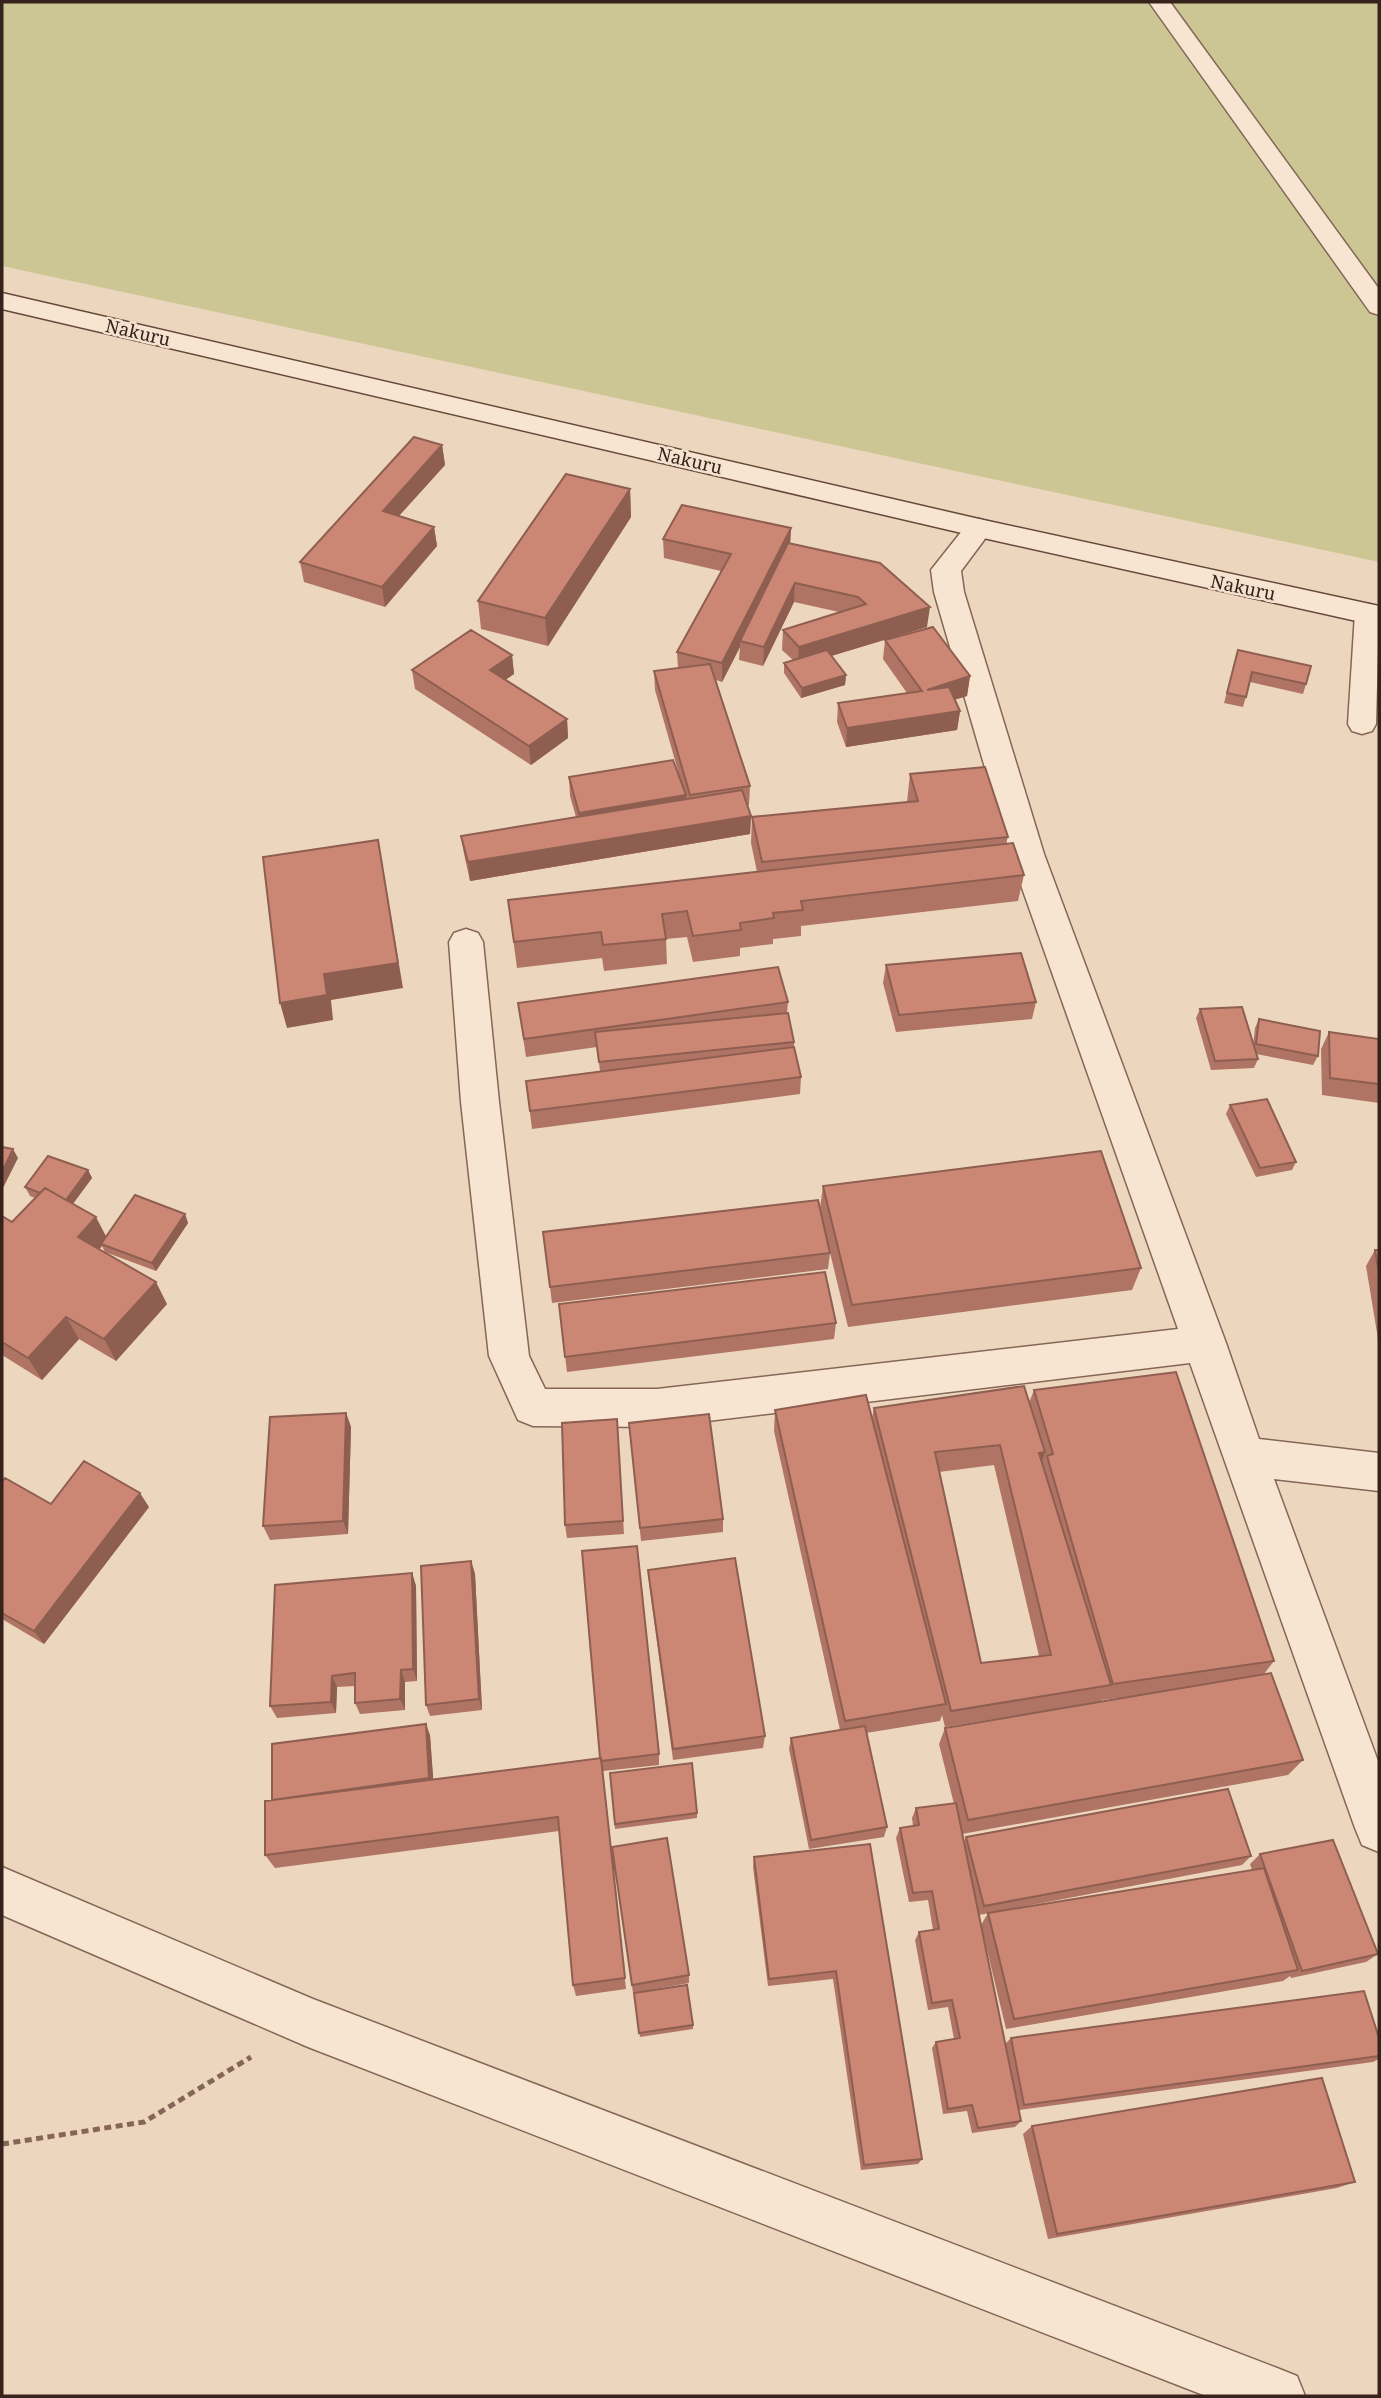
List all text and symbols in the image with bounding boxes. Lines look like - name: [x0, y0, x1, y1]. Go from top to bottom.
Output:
- street label: Nakuru: [103, 313, 173, 351]
- street label: Nakuru: [655, 441, 725, 479]
- street label: Nakuru: [1209, 568, 1278, 606]

